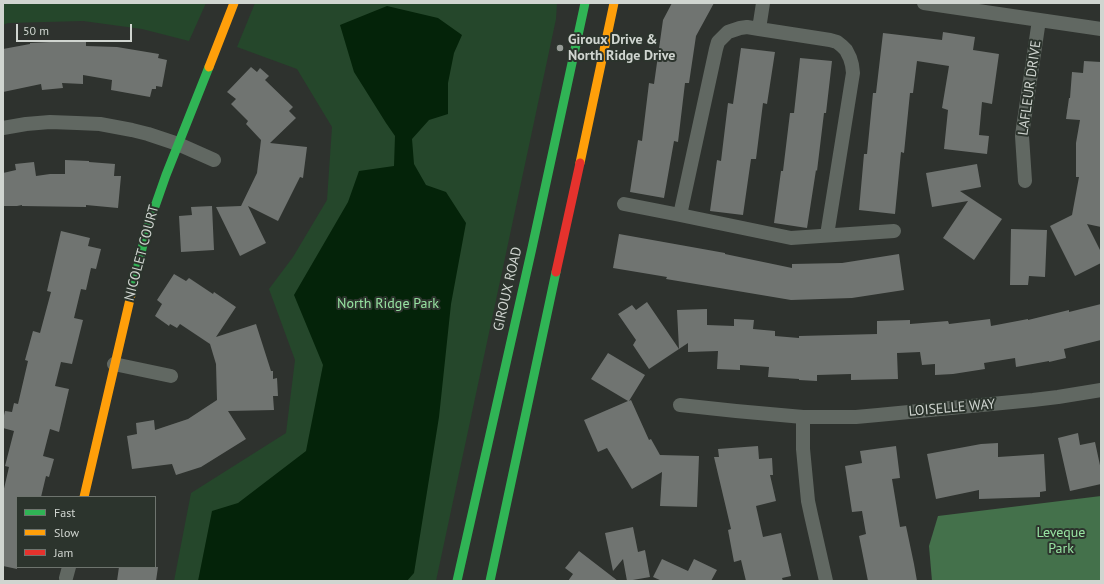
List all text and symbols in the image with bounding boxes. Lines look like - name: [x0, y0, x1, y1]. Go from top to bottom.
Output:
- scale bar: [18, 16, 134, 42]
- text: 50 m: [23, 23, 49, 38]
- place label: Giroux Drive & North Ridge Drive: [568, 32, 675, 64]
- street label: LAFLEUR DRIVE: [1015, 39, 1045, 137]
- marker: Giroux Drive & North Ridge Drive: [555, 43, 565, 53]
- street label: NICOLET COURT: [121, 203, 163, 303]
- street label: GIROUX ROAD: [490, 245, 526, 333]
- park label: North Ridge Park: [337, 296, 439, 312]
- street label: LOISELLE WAY: [908, 396, 996, 420]
- legend: [16, 496, 156, 568]
- text: Fast: [54, 505, 75, 520]
- text: Slow: [54, 525, 79, 540]
- park label: Leveque Park: [1037, 525, 1085, 558]
- text: Jam: [54, 545, 73, 560]

